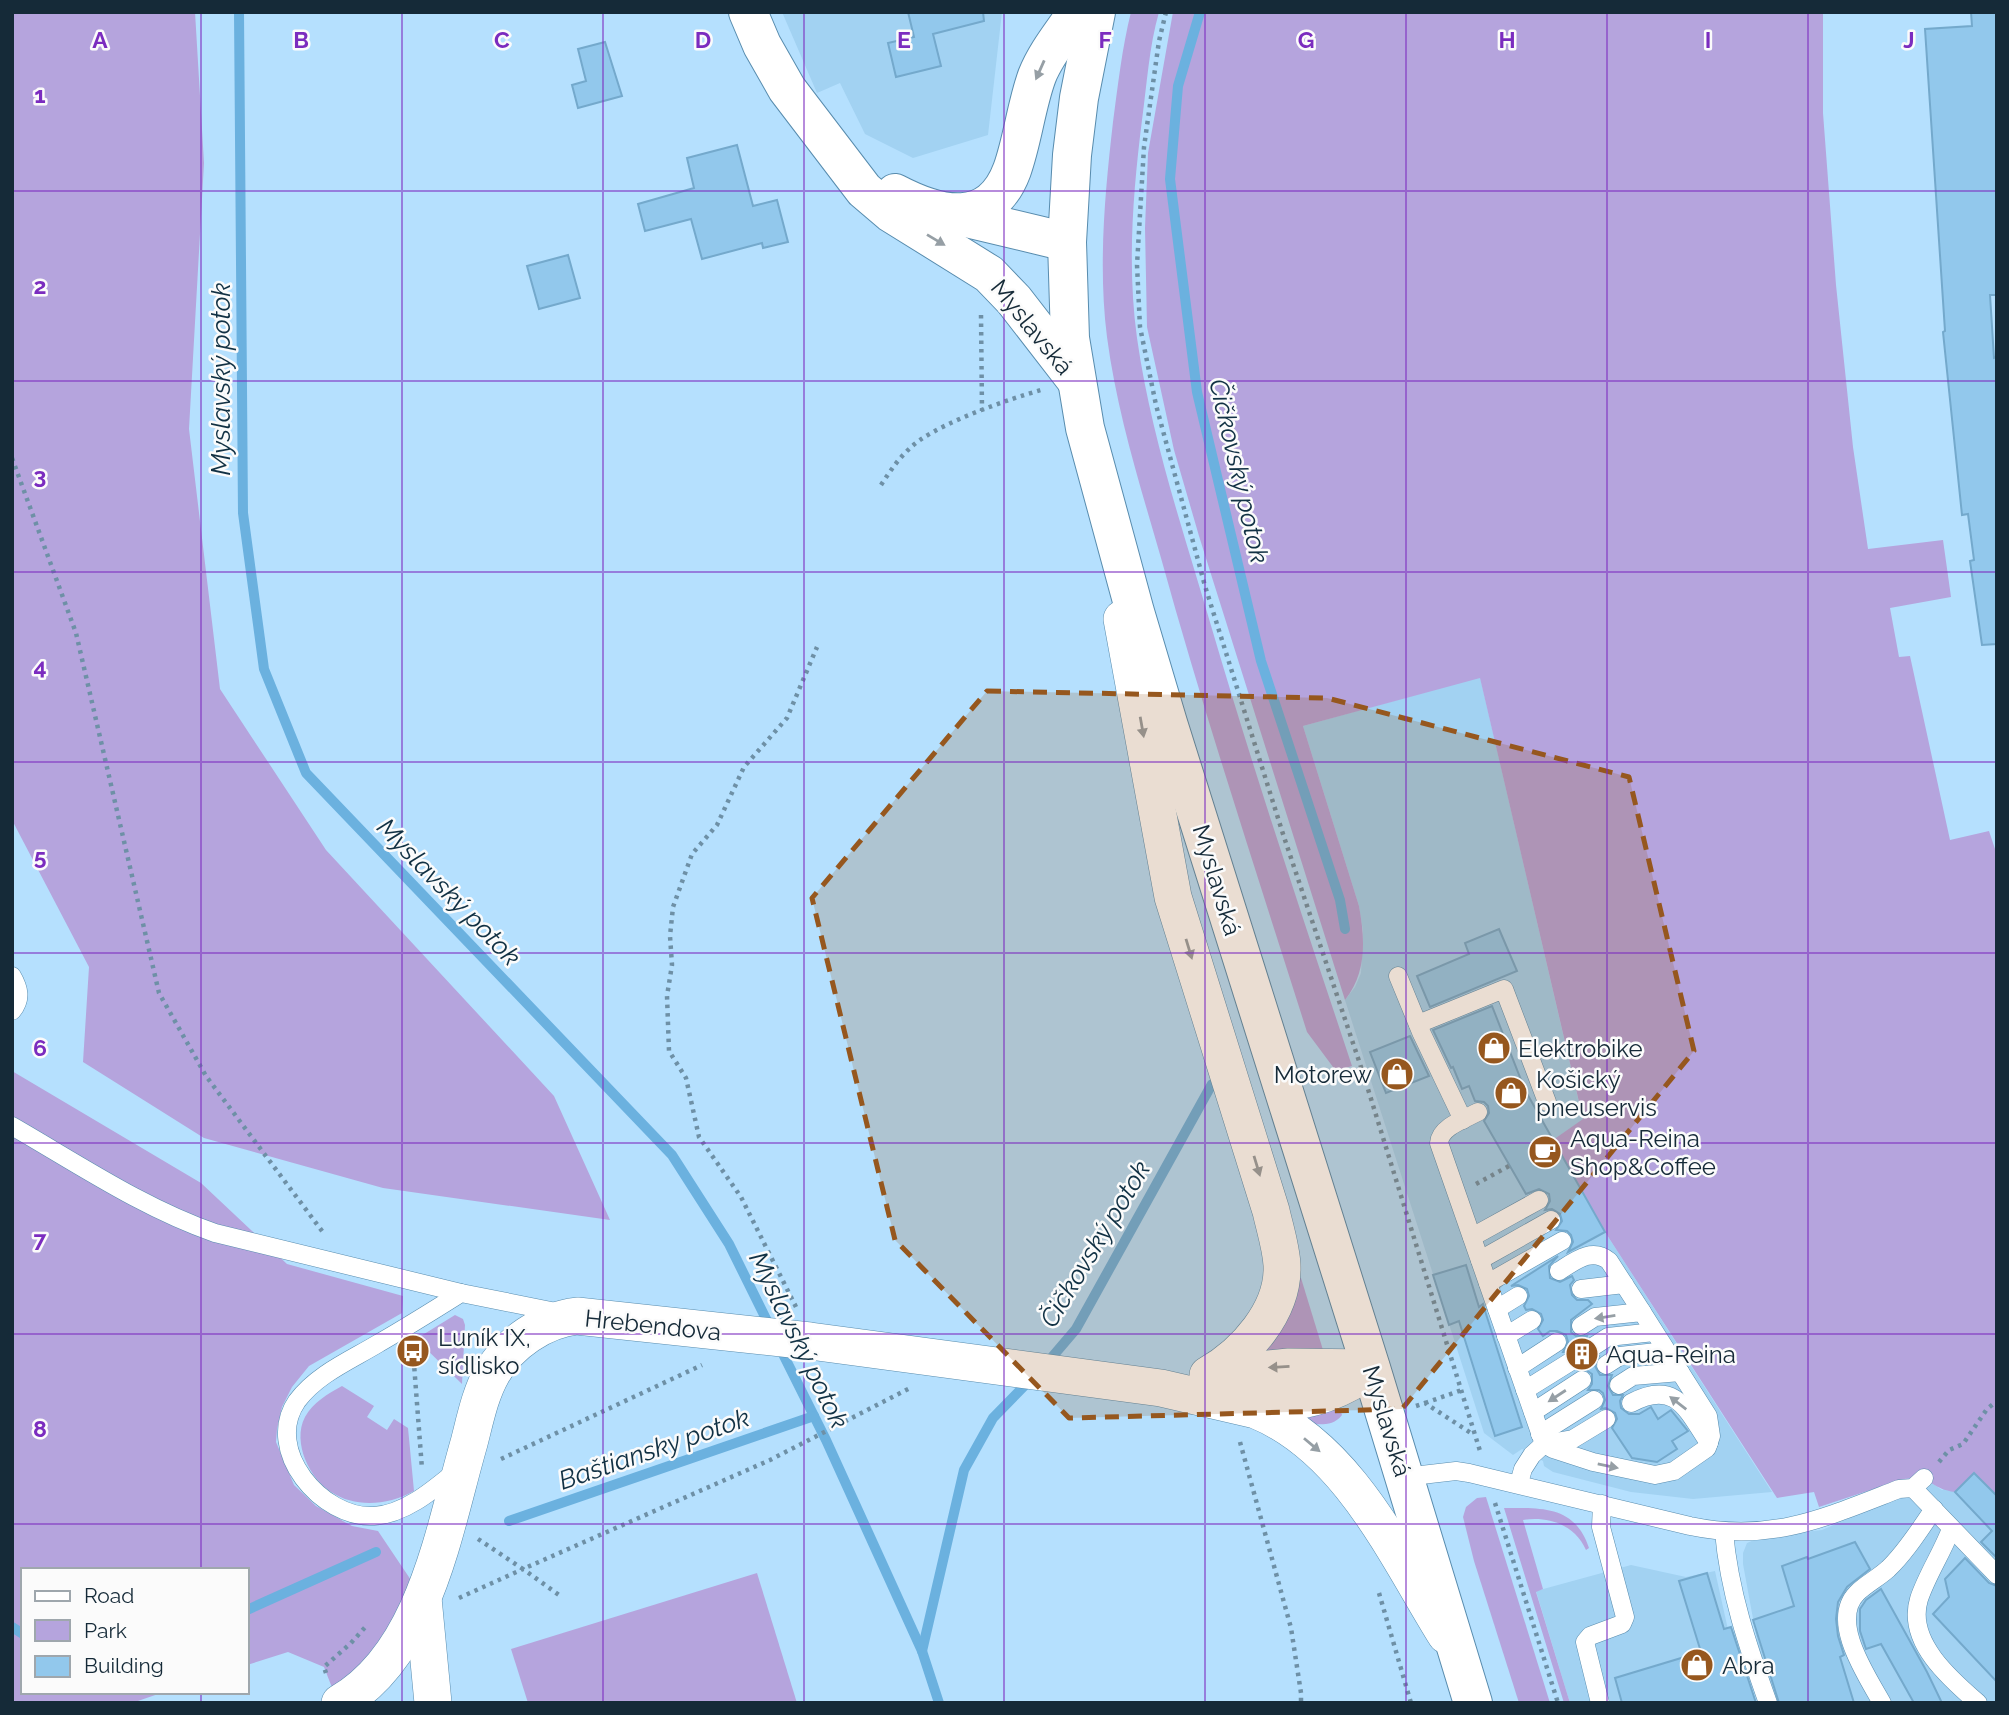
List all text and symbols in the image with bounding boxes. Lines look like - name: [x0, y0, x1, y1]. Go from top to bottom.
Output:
- text: A: [92, 26, 108, 53]
- text: B: [293, 26, 309, 53]
- text: C: [494, 26, 510, 53]
- text: D: [695, 26, 711, 53]
- text: E: [897, 26, 911, 53]
- text: F: [1098, 26, 1112, 53]
- text: G: [1298, 26, 1314, 53]
- text: H: [1498, 26, 1516, 53]
- text: I: [1705, 26, 1711, 53]
- text: J: [1903, 26, 1915, 53]
- one-way arrow: [1034, 60, 1046, 80]
- text: 1: [34, 81, 46, 108]
- one-way arrow: [927, 234, 946, 246]
- text: 2: [34, 272, 46, 299]
- street label: Myslavská: [985, 273, 1079, 381]
- water label: Myslavský potok: [206, 282, 236, 475]
- water label: Čičkovský potok: [1203, 376, 1276, 566]
- text: 3: [34, 462, 46, 489]
- text: 4: [33, 653, 47, 680]
- one-way arrow: [1137, 716, 1148, 738]
- water label: Myslavský potok: [371, 812, 527, 972]
- street label: Myslavská: [1186, 821, 1248, 939]
- text: 5: [34, 843, 47, 870]
- one-way arrow: [1184, 939, 1195, 960]
- shop icon: Elektrobike: [1475, 1029, 1513, 1067]
- text: 6: [33, 1034, 47, 1061]
- place label: Elektrobike: [1518, 1034, 1643, 1063]
- shop icon: Motorew: [1378, 1055, 1416, 1093]
- place label: Motorew: [1274, 1060, 1372, 1089]
- place label: Košický pneuservis: [1536, 1065, 1657, 1122]
- shop icon: Košický pneuservis: [1492, 1074, 1530, 1112]
- place label: Aqua-Reina Shop&Coffee: [1570, 1124, 1716, 1181]
- cafe icon: Aqua-Reina Shop&Coffee: [1526, 1133, 1564, 1171]
- water label: Čičkovský potok: [1033, 1155, 1156, 1333]
- one-way arrow: [1252, 1156, 1262, 1177]
- text: 7: [34, 1225, 47, 1252]
- water label: Myslavský potok: [743, 1247, 855, 1433]
- street label: Hrebendova: [583, 1303, 723, 1347]
- one-way arrow: [1594, 1311, 1616, 1322]
- place label: Luník IX, sídlisko: [438, 1323, 531, 1380]
- bus stop icon: Luník IX, sídlisko: [394, 1332, 432, 1370]
- building icon: Aqua-Reina: [1563, 1335, 1601, 1373]
- place label: Aqua-Reina: [1606, 1340, 1736, 1369]
- one-way arrow: [1267, 1362, 1289, 1373]
- street label: Myslavská: [1356, 1362, 1418, 1480]
- one-way arrow: [1547, 1389, 1567, 1402]
- one-way arrow: [1669, 1395, 1687, 1410]
- water label: Baštiansky potok: [555, 1402, 753, 1496]
- text: 8: [33, 1415, 47, 1442]
- one-way arrow: [1304, 1437, 1321, 1452]
- one-way arrow: [1597, 1460, 1619, 1471]
- legend: [21, 1568, 248, 1694]
- text: Road: [84, 1583, 134, 1608]
- text: Park: [84, 1618, 127, 1643]
- shop icon: Abra: [1678, 1646, 1716, 1684]
- place label: Abra: [1722, 1651, 1775, 1680]
- text: Building: [84, 1653, 164, 1678]

